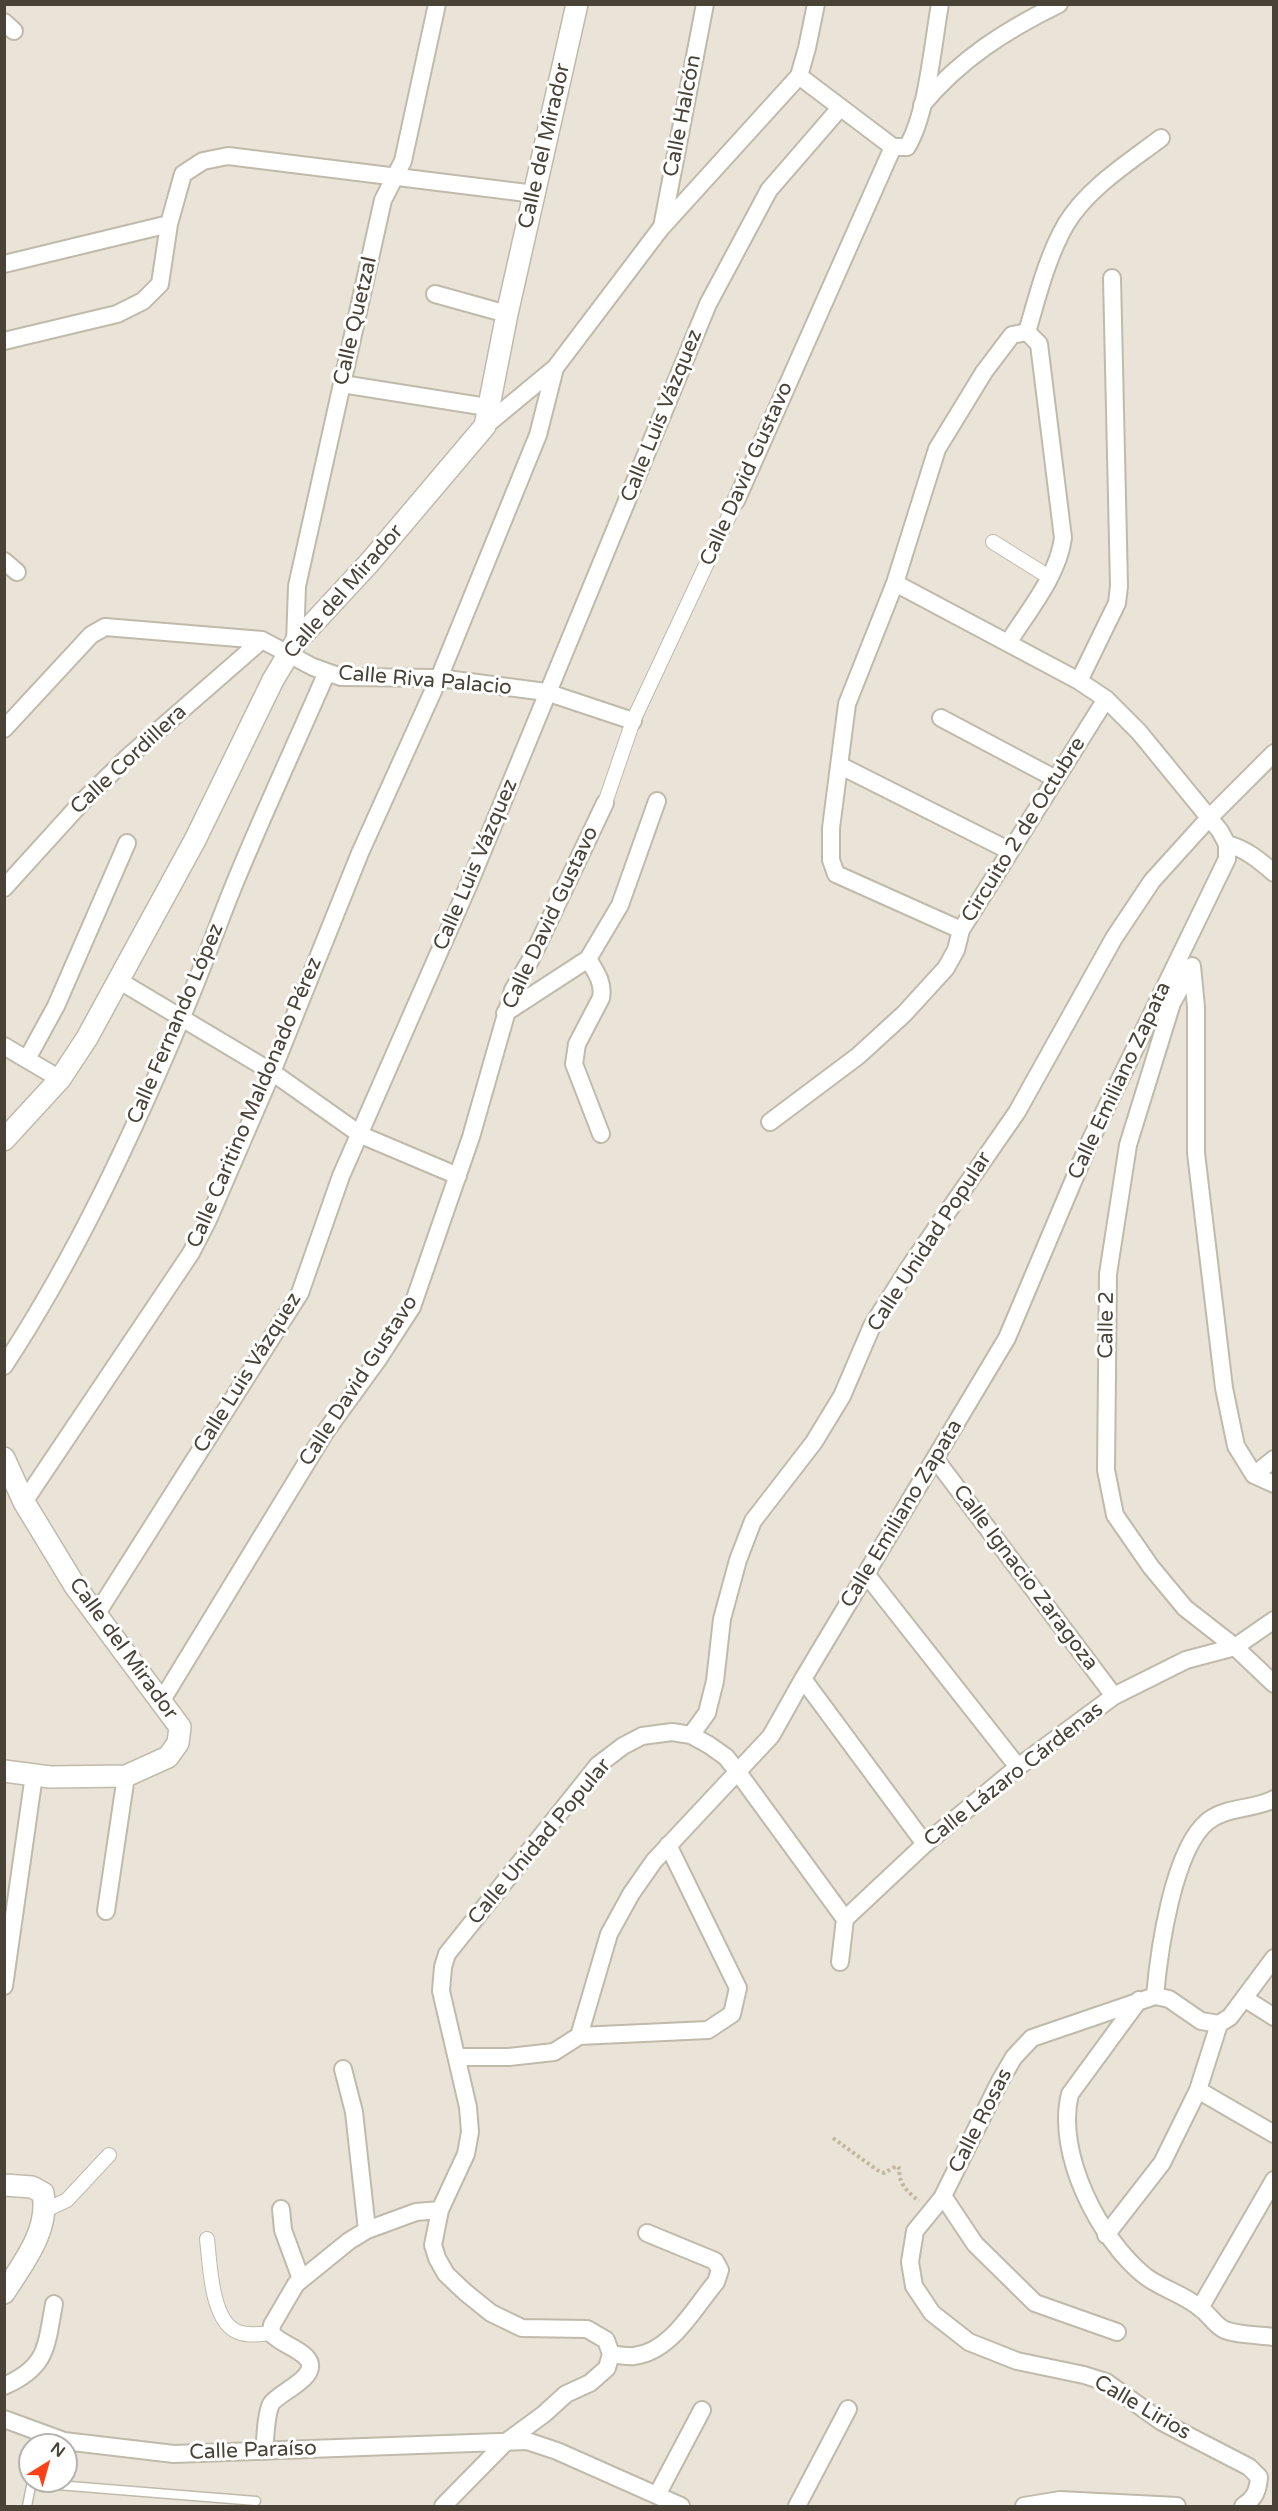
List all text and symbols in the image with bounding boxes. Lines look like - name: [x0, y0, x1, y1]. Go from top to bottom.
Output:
- street label: Calle Halcón: [659, 53, 707, 179]
- street label: Calle del Mirador: [514, 61, 576, 231]
- street label: Calle Quetzal: [329, 254, 383, 388]
- street label: Calle Luis Vázquez: [616, 326, 708, 506]
- street label: Calle David Gustavo: [695, 378, 799, 570]
- street label: Calle del Mirador: [279, 520, 409, 664]
- street label: Calle Riva Palacio: [337, 661, 513, 701]
- street label: Calle Cordillera: [66, 700, 192, 820]
- street label: Circuito 2 de Octubre: [957, 733, 1091, 927]
- street label: Calle Luis Vázquez: [428, 775, 524, 955]
- street label: Calle David Gustavo: [498, 823, 604, 1013]
- street label: Calle Fernando López: [122, 920, 230, 1128]
- street label: Calle Caritino Maldonado Pérez: [182, 954, 328, 1252]
- street label: Calle Emiliano Zapata: [1063, 978, 1177, 1184]
- street label: Calle Unidad Popular: [862, 1147, 998, 1337]
- street label: Calle Luis Vázquez: [189, 1288, 307, 1458]
- street label: Calle David Gustavo: [294, 1291, 424, 1471]
- street label: Calle 2: [1094, 1291, 1120, 1359]
- street label: Calle Emiliano Zapata: [836, 1415, 968, 1613]
- street label: Calle Ignacio Zaragoza: [947, 1480, 1103, 1676]
- street label: Calle del Mirador: [63, 1573, 183, 1725]
- street label: Calle Lázaro Cárdenas: [919, 1697, 1109, 1853]
- street label: Calle Unidad Popular: [463, 1754, 617, 1930]
- street label: Calle Rosas: [944, 2065, 1018, 2177]
- street label: Calle Lirios: [1089, 2370, 1195, 2446]
- north arrow: [18, 2433, 78, 2493]
- street label: Calle Paraíso: [189, 2436, 317, 2466]
- text: N: [46, 2438, 69, 2462]

